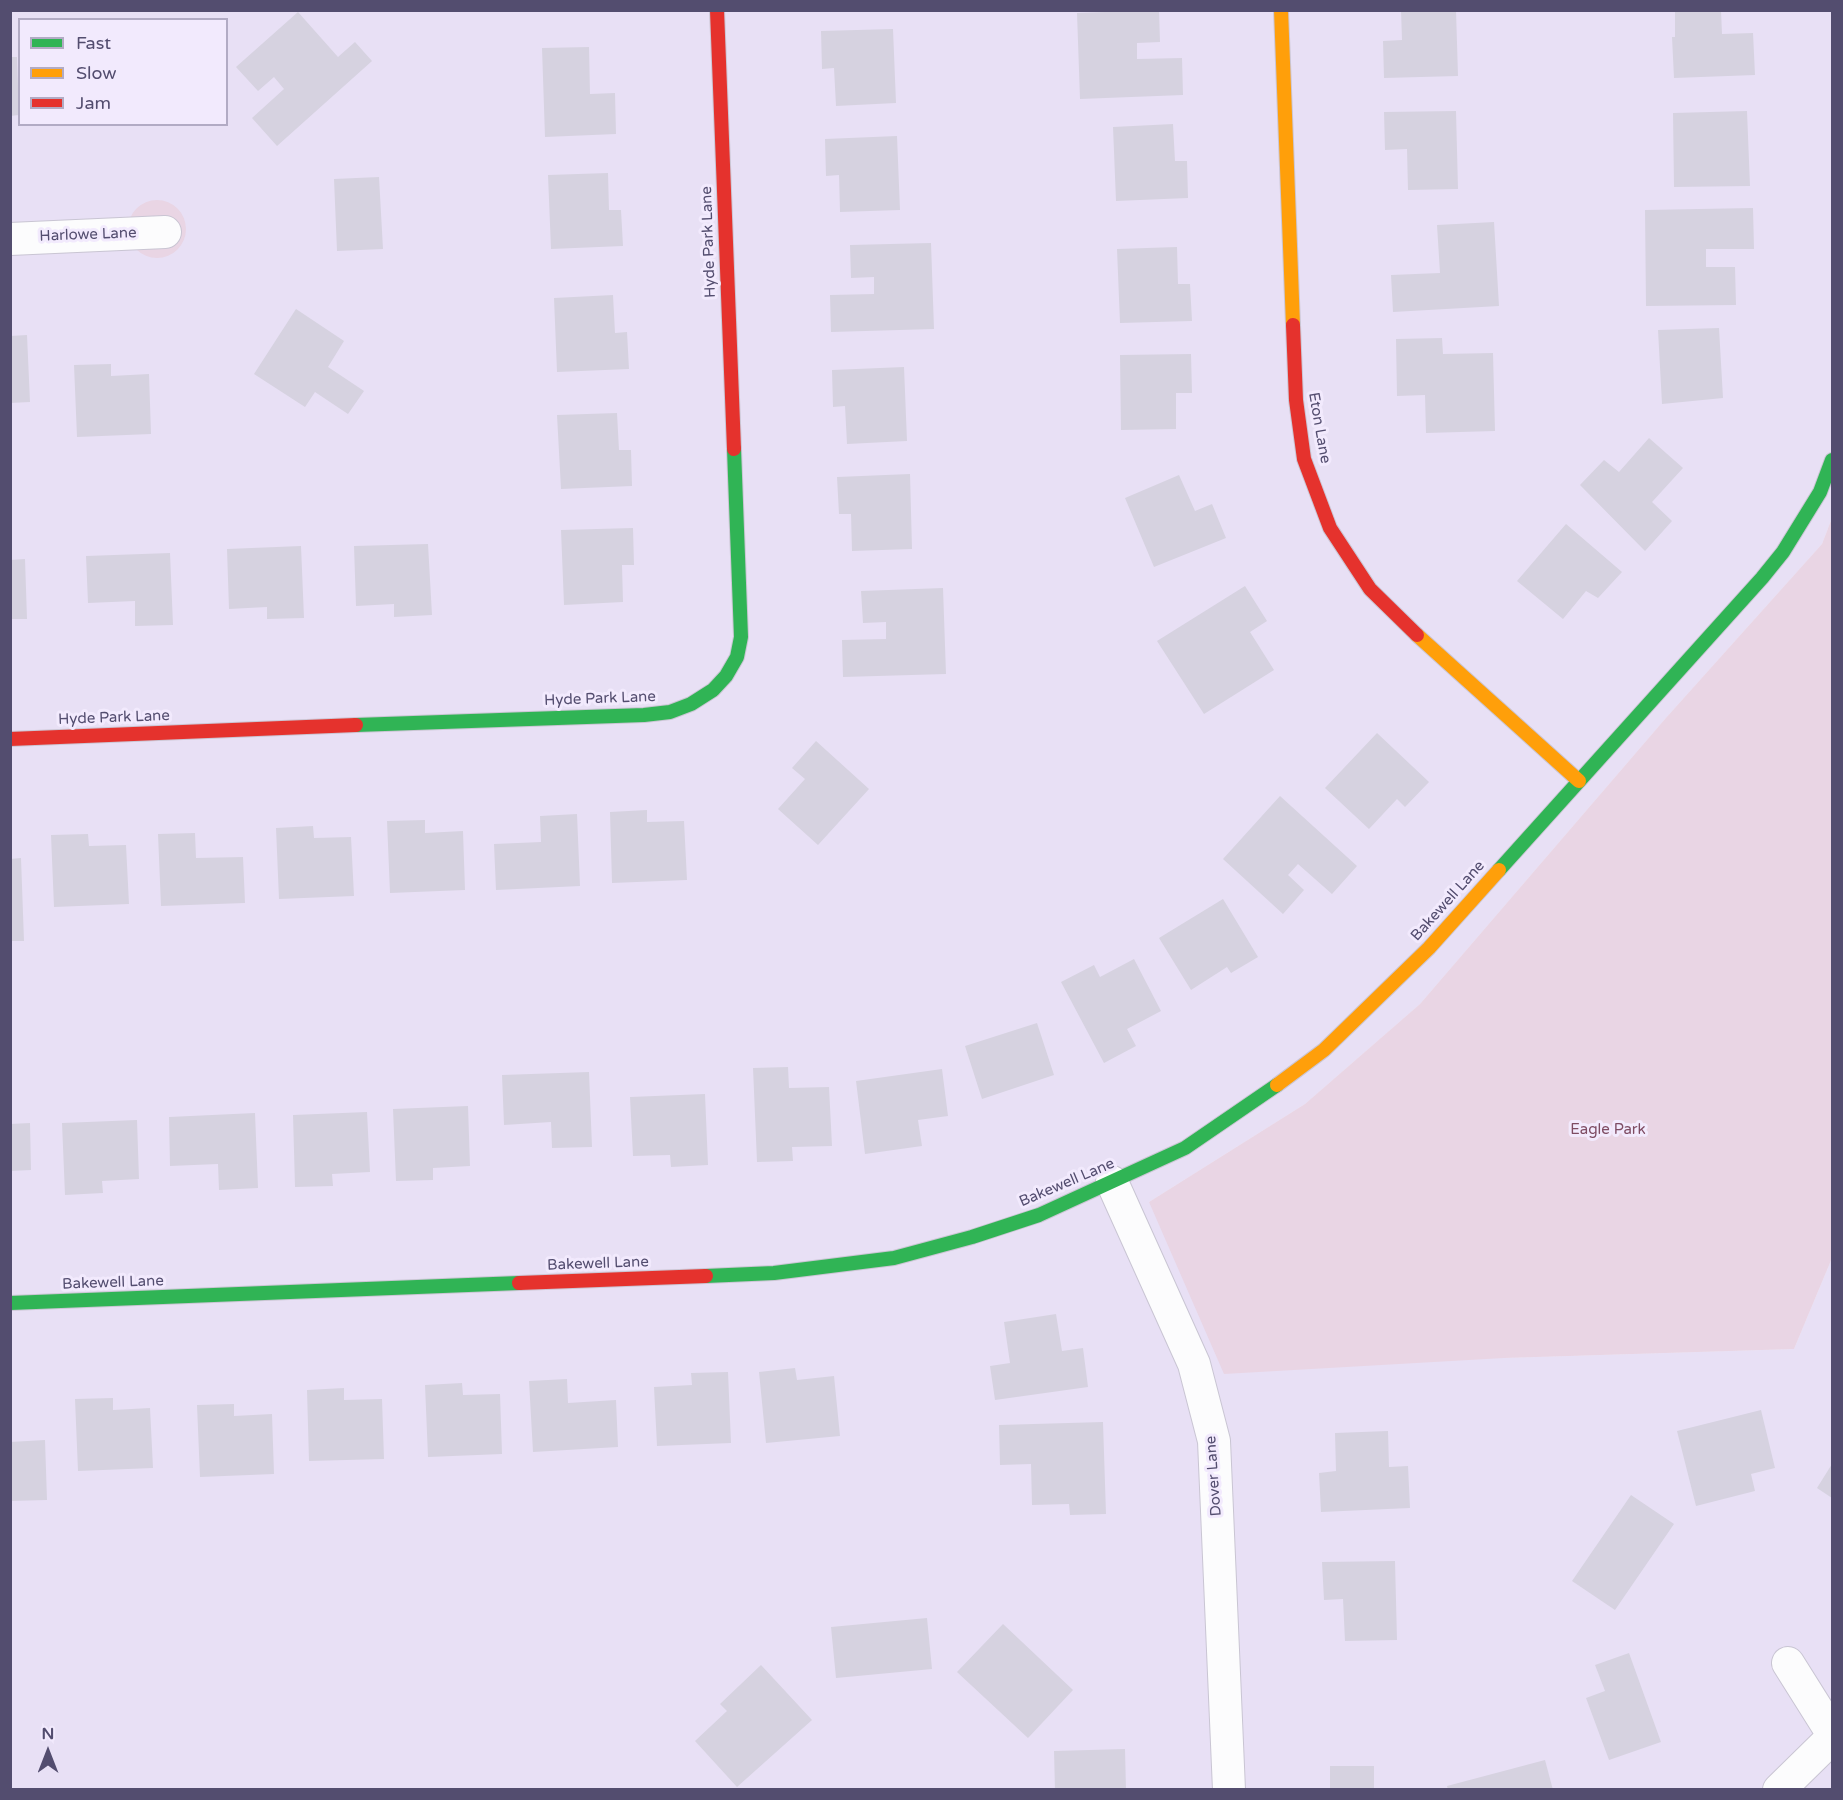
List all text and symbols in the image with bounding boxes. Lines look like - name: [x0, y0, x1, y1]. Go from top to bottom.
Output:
- legend: [18, 18, 228, 126]
- text: Fast: [76, 32, 111, 54]
- text: Slow: [76, 62, 117, 84]
- text: Jam: [76, 92, 111, 114]
- street label: Hyde Park Lane: [698, 186, 720, 298]
- street label: Harlowe Lane: [39, 224, 137, 246]
- street label: Eton Lane: [1304, 391, 1334, 465]
- street label: Hyde Park Lane: [544, 688, 656, 710]
- street label: Hyde Park Lane: [58, 707, 170, 729]
- street label: Bakewell Lane: [1407, 857, 1489, 945]
- park label: Eagle Park: [1570, 1121, 1646, 1139]
- street label: Bakewell Lane: [1017, 1155, 1117, 1211]
- street label: Bakewell Lane: [547, 1253, 649, 1275]
- street label: Bakewell Lane: [62, 1272, 164, 1294]
- street label: Dover Lane: [1202, 1435, 1226, 1517]
- north arrow: [18, 1722, 78, 1782]
- text: N: [42, 1724, 54, 1744]

